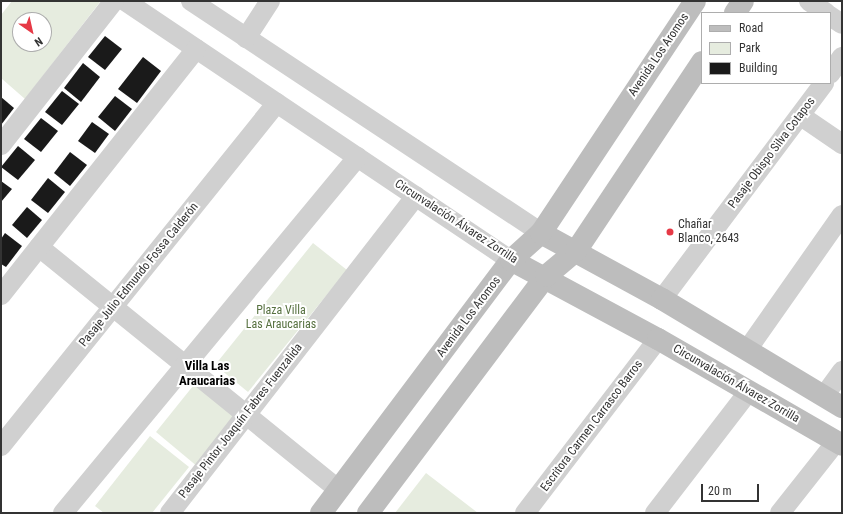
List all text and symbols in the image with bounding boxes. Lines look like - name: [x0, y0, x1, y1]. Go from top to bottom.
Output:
- street label: Avenida Los Aromos: [626, 11, 692, 99]
- north arrow: [12, 12, 52, 52]
- legend: [701, 12, 831, 84]
- text: Road: [739, 21, 763, 35]
- text: N: [32, 34, 45, 49]
- text: Park: [739, 41, 760, 55]
- text: Building: [739, 61, 777, 75]
- street label: Pasaje Obispo Silva Cotapos: [725, 95, 819, 211]
- street label: Circunvalación Álvarez Zorrilla: [392, 177, 520, 267]
- street label: Pasaje Julio Edmundo Fossa Calderón: [76, 200, 202, 350]
- place label: Chañar Blanco, 2643: [678, 218, 739, 246]
- marker: Chañar Blanco, 2643: [665, 227, 675, 237]
- street label: Avenida Los Aromos: [434, 274, 504, 360]
- park label: Plaza Villa Las Araucarias: [246, 304, 316, 332]
- street label: Pasaje Pintor Joaquín Fabres Fuenzalida: [176, 341, 306, 501]
- street label: Circunvalación Álvarez Zorrilla: [670, 342, 802, 426]
- street label: Escritora Carmen Carrasco Barros: [538, 358, 646, 494]
- district label: Villa Las Araucarias: [179, 359, 235, 390]
- scale bar: [703, 476, 761, 502]
- text: 20 m: [708, 484, 732, 498]

